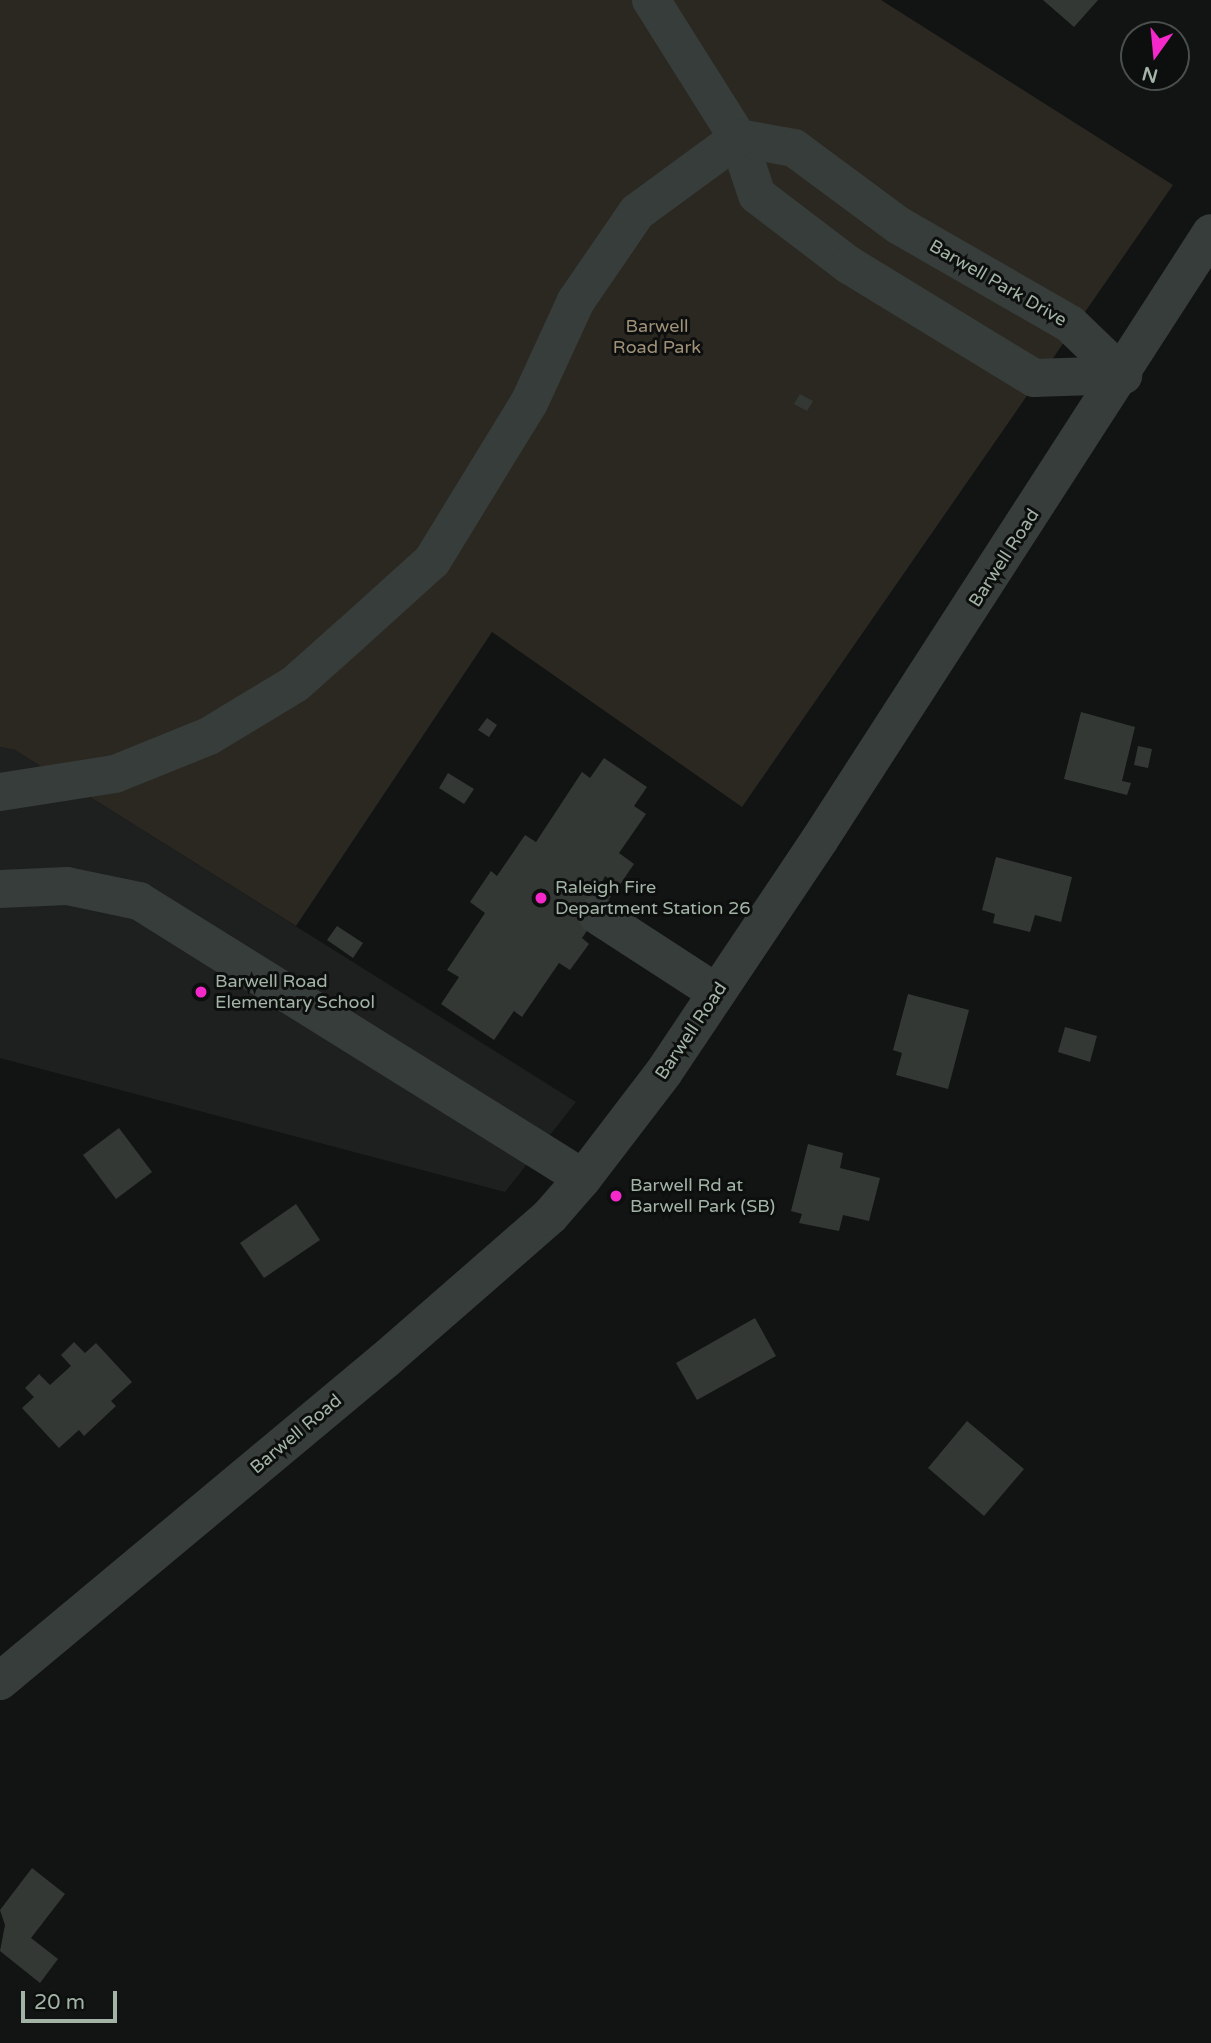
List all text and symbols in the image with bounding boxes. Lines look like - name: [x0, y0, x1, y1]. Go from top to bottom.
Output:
- north arrow: [1120, 21, 1190, 91]
- text: N: [1140, 62, 1160, 87]
- street label: Barwell Park Drive: [926, 235, 1070, 331]
- park label: Barwell Road Park: [613, 316, 701, 358]
- street label: Barwell Road: [964, 505, 1044, 611]
- place label: Raleigh Fire Department Station 26: [555, 877, 751, 920]
- marker: Raleigh Fire Department Station 26: [533, 890, 549, 906]
- place label: Barwell Road Elementary School: [215, 971, 375, 1014]
- street label: Barwell Road: [651, 978, 731, 1084]
- marker: Barwell Road Elementary School: [193, 984, 209, 1000]
- place label: Barwell Rd at Barwell Park (SB): [630, 1175, 775, 1218]
- marker: Barwell Rd at Barwell Park (SB): [608, 1188, 624, 1204]
- street label: Barwell Road: [246, 1390, 346, 1478]
- scale bar: [24, 1976, 121, 2020]
- text: 20 m: [34, 1990, 85, 2015]

